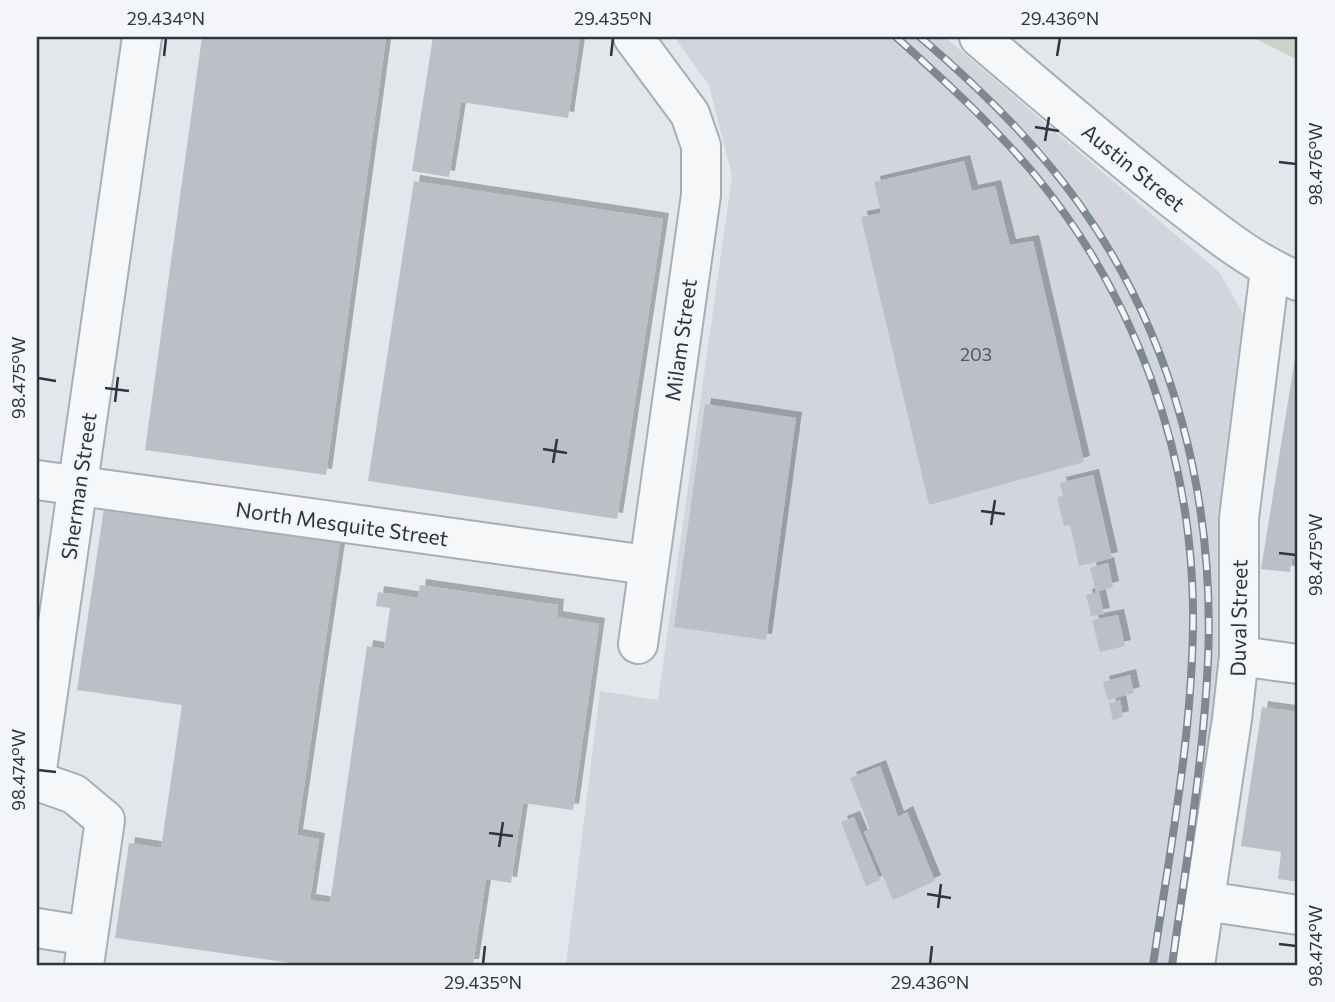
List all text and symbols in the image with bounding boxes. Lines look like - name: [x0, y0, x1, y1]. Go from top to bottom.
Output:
- text: 29.434°N: [127, 7, 205, 29]
- text: 29.435°N: [574, 7, 652, 29]
- text: 29.436°N: [1021, 7, 1099, 29]
- street label: Austin Street: [1078, 118, 1190, 216]
- text: 98.476°W: [1304, 122, 1326, 206]
- street label: Milam Street: [659, 277, 701, 403]
- text: 98.475°W: [7, 337, 29, 419]
- house number: 203: [960, 343, 992, 365]
- street label: Sherman Street: [55, 411, 101, 561]
- street label: North Mesquite Street: [234, 496, 450, 550]
- text: 98.475°W: [1304, 514, 1326, 596]
- street label: Duval Street: [1224, 559, 1252, 677]
- text: 98.474°W: [7, 729, 29, 811]
- text: 98.474°W: [1304, 905, 1326, 987]
- text: 29.435°N: [444, 971, 522, 993]
- text: 29.436°N: [891, 971, 969, 993]

